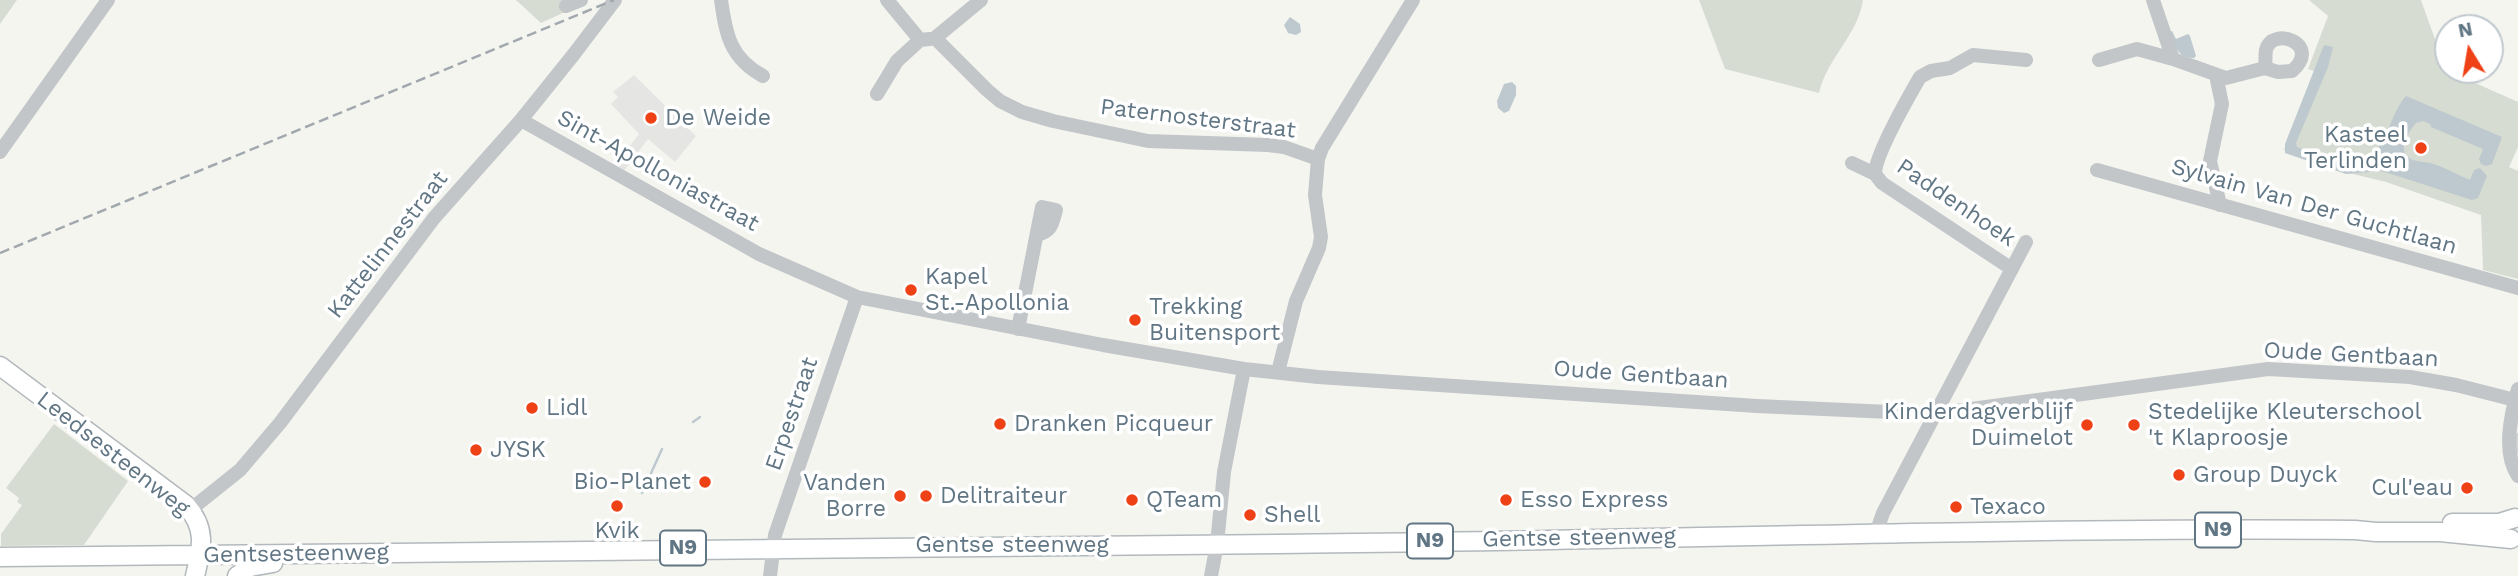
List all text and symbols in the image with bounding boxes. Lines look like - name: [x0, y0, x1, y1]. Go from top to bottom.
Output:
- north arrow: [2434, 14, 2504, 84]
- text: N: [2456, 17, 2474, 42]
- street label: Paternosterstraat: [1099, 93, 1297, 145]
- street label: Sint-Apolloniastraat: [552, 104, 764, 238]
- place label: De Weide: [665, 104, 771, 132]
- marker: De Weide: [643, 110, 659, 126]
- place label: Kasteel Terlinden: [2304, 121, 2407, 175]
- marker: Kasteel Terlinden: [2413, 140, 2429, 156]
- street label: Paddenhoek: [1891, 153, 2021, 253]
- street label: Sylvain Van Der Guchtlaan: [2168, 153, 2460, 261]
- street label: Kattelinnestraat: [322, 166, 454, 324]
- place label: Kapel St.-Apollonia: [925, 263, 1069, 317]
- marker: Kapel St.-Apollonia: [903, 282, 919, 298]
- place label: Trekking Buitensport: [1149, 293, 1280, 347]
- marker: Trekking Buitensport: [1127, 312, 1143, 328]
- street label: Oude Gentbaan: [2263, 337, 2439, 373]
- street label: Erpestraat: [760, 354, 824, 474]
- street label: Oude Gentbaan: [1553, 355, 1729, 395]
- street label: Leedsesteenweg: [31, 386, 195, 522]
- place label: Lidl: [546, 394, 587, 422]
- place label: Kinderdagverblijf Duimelot: [1884, 398, 2073, 452]
- place label: Stedelijke Kleuterschool 't Klaproosje: [2148, 398, 2422, 452]
- marker: Lidl: [524, 400, 540, 416]
- place label: Dranken Picqueur: [1014, 410, 1213, 438]
- marker: Dranken Picqueur: [992, 416, 1008, 432]
- marker: Kinderdagverblijf Duimelot: [2079, 417, 2095, 433]
- marker: Stedelijke Kleuterschool 't Klaproosje: [2126, 417, 2142, 433]
- place label: JYSK: [490, 436, 546, 464]
- marker: JYSK: [468, 442, 484, 458]
- place label: Group Duyck: [2193, 461, 2337, 489]
- marker: Group Duyck: [2171, 467, 2187, 483]
- place label: Bio-Planet: [573, 468, 691, 496]
- place label: Vanden Borre: [803, 469, 886, 523]
- marker: Bio-Planet: [697, 474, 713, 490]
- place label: Cul'eau: [2371, 474, 2453, 502]
- marker: Cul'eau: [2459, 480, 2475, 496]
- place label: Delitraiteur: [940, 482, 1067, 510]
- place label: QTeam: [1146, 486, 1222, 514]
- place label: Esso Express: [1520, 486, 1668, 514]
- marker: Vanden Borre: [892, 488, 908, 504]
- marker: Delitraiteur: [918, 488, 934, 504]
- marker: QTeam: [1124, 492, 1140, 508]
- marker: Esso Express: [1498, 492, 1514, 508]
- place label: Texaco: [1970, 493, 2046, 521]
- marker: Kvik: [609, 498, 625, 514]
- marker: Texaco: [1948, 499, 1964, 515]
- place label: Shell: [1264, 501, 1320, 529]
- marker: Shell: [1242, 507, 1258, 523]
- road number: N9: [2195, 512, 2241, 548]
- place label: Kvik: [594, 517, 640, 545]
- street label: Gentse steenweg: [1482, 523, 1676, 553]
- road number: N9: [1407, 524, 1453, 558]
- road number: N9: [660, 530, 706, 566]
- street label: Gentse steenweg: [915, 531, 1109, 559]
- street label: Gentsesteenweg: [203, 539, 389, 569]

